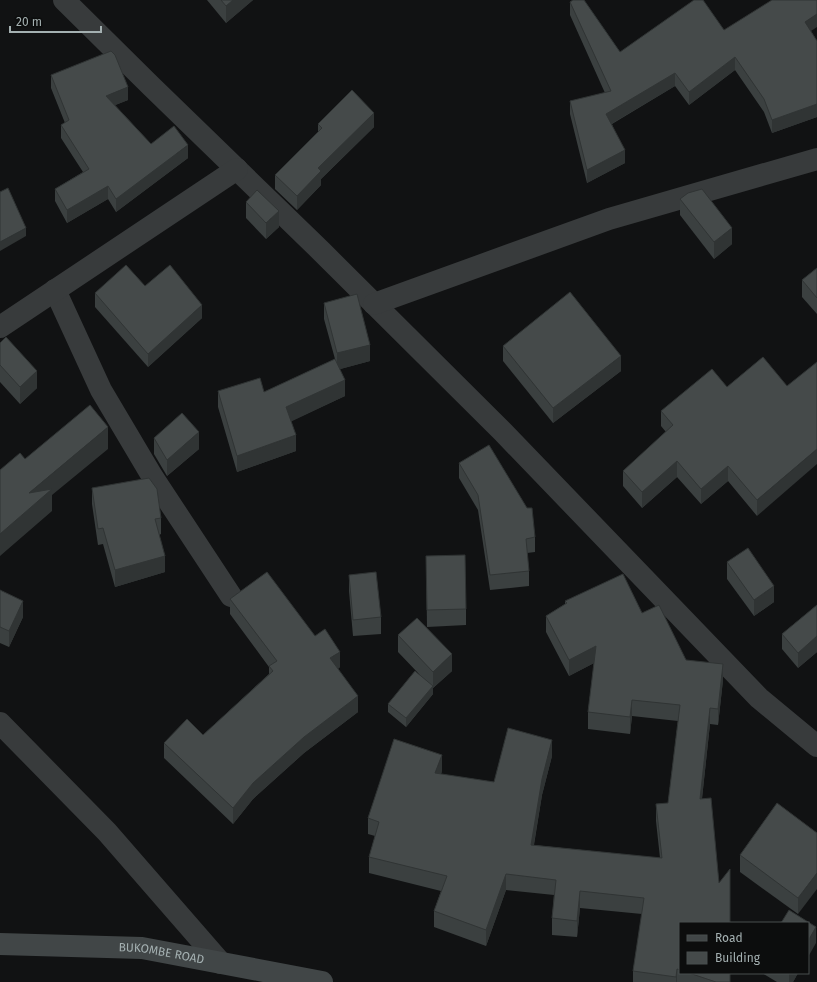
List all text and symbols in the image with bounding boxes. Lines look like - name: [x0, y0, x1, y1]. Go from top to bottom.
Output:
- scale bar: [10, 8, 101, 34]
- text: 20 m: [16, 15, 42, 29]
- legend: [679, 922, 809, 974]
- text: Road: [715, 931, 743, 945]
- street label: BUKOMBE ROAD: [118, 940, 206, 967]
- text: Building: [715, 951, 761, 965]

